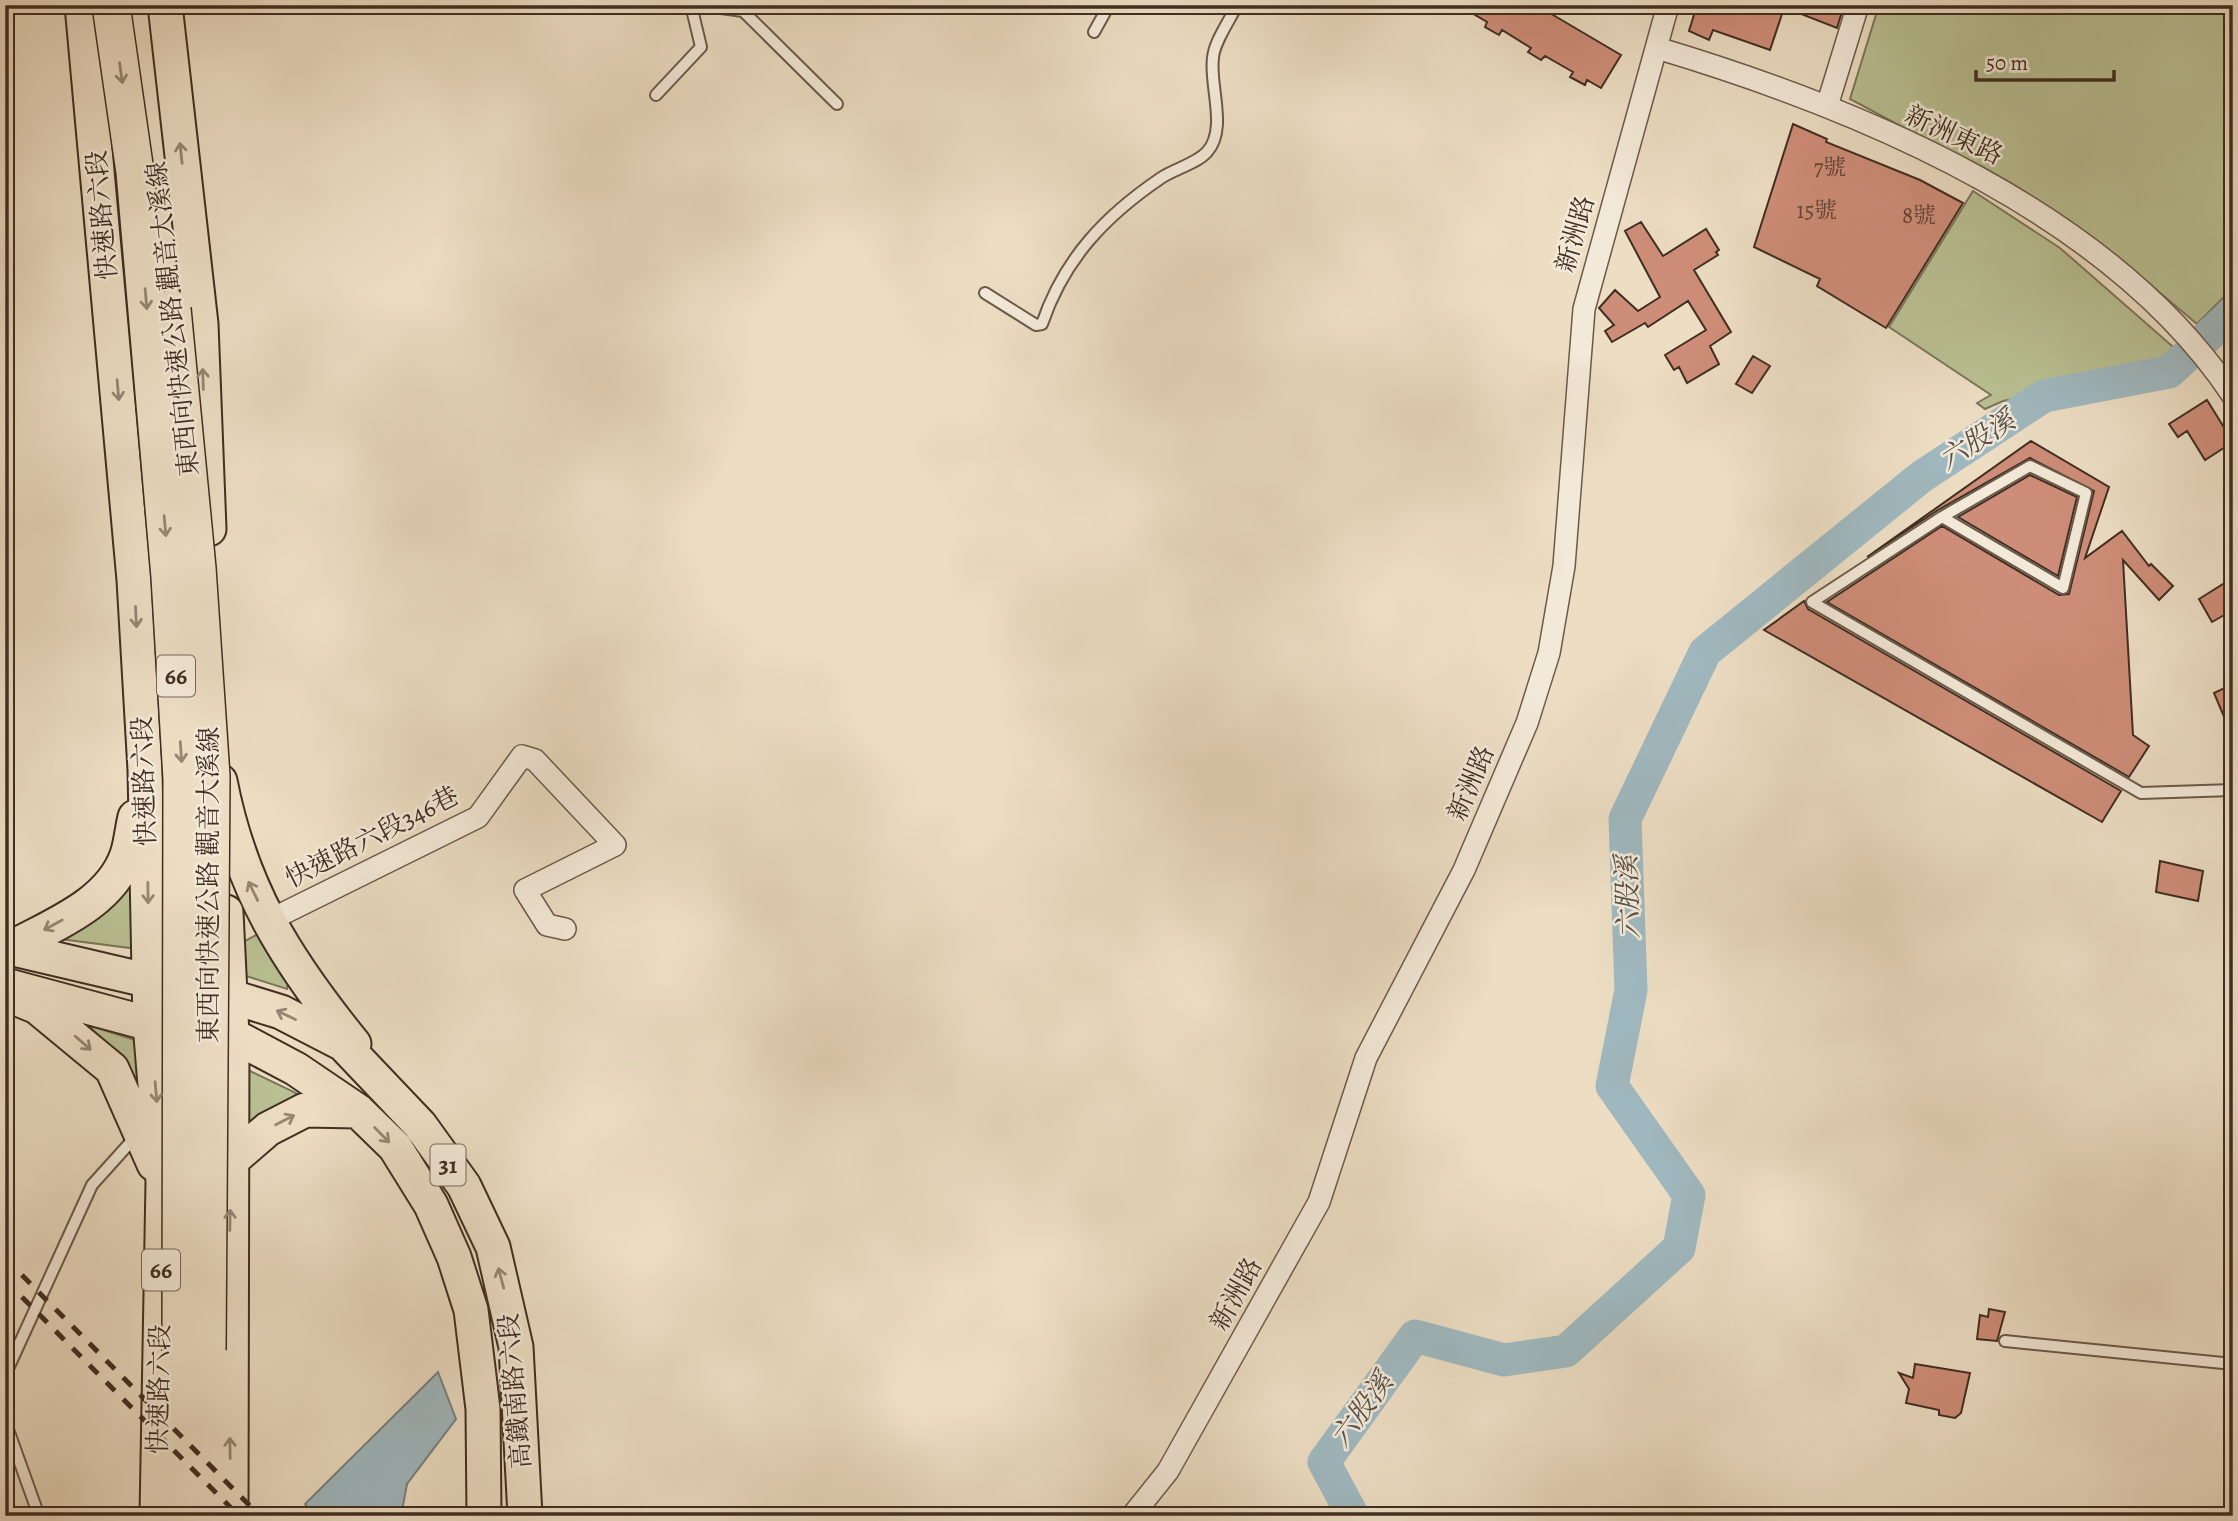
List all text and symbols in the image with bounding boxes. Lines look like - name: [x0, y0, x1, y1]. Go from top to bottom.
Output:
- scale bar: [1976, 38, 2114, 82]
- text: 50 m: [1986, 49, 2028, 77]
- one-way arrow: [114, 61, 127, 84]
- street label: 新洲東路: [1899, 97, 2009, 173]
- one-way arrow: [175, 142, 188, 165]
- street label: 快速路六段: [79, 149, 125, 281]
- house number: 7號: [1814, 152, 1846, 183]
- street label: 東西向快速公路 觀音大溪線: [139, 159, 207, 479]
- street label: 新洲路: [1547, 192, 1603, 276]
- house number: 15號: [1797, 195, 1837, 226]
- house number: 8號: [1902, 200, 1936, 231]
- one-way arrow: [140, 287, 153, 310]
- one-way arrow: [196, 369, 209, 391]
- one-way arrow: [112, 379, 125, 401]
- water label: 六股溪: [1931, 400, 2025, 479]
- one-way arrow: [159, 514, 172, 536]
- one-way arrow: [130, 605, 143, 628]
- road number: 66: [157, 656, 195, 696]
- street label: 快速路六段: [124, 715, 164, 847]
- street label: 東西向快速公路 觀音大溪線: [191, 726, 226, 1044]
- street label: 新洲路: [1440, 740, 1502, 826]
- one-way arrow: [174, 741, 187, 764]
- street label: 快速路六段346巷: [279, 778, 465, 896]
- water label: 六股溪: [1607, 851, 1648, 940]
- one-way arrow: [246, 880, 259, 902]
- one-way arrow: [141, 882, 155, 905]
- one-way arrow: [43, 918, 64, 932]
- one-way arrow: [276, 1008, 297, 1021]
- one-way arrow: [74, 1035, 92, 1051]
- one-way arrow: [150, 1080, 163, 1103]
- one-way arrow: [275, 1113, 295, 1127]
- one-way arrow: [374, 1126, 391, 1143]
- road number: 31: [430, 1144, 466, 1185]
- one-way arrow: [224, 1209, 237, 1232]
- road number: 66: [142, 1250, 180, 1290]
- street label: 新洲路: [1202, 1251, 1270, 1337]
- one-way arrow: [494, 1267, 507, 1290]
- street label: 高鐵南路六段: [491, 1312, 539, 1470]
- street label: 快速路六段: [140, 1324, 178, 1454]
- water label: 六股溪: [1322, 1362, 1404, 1455]
- one-way arrow: [223, 1436, 237, 1459]

